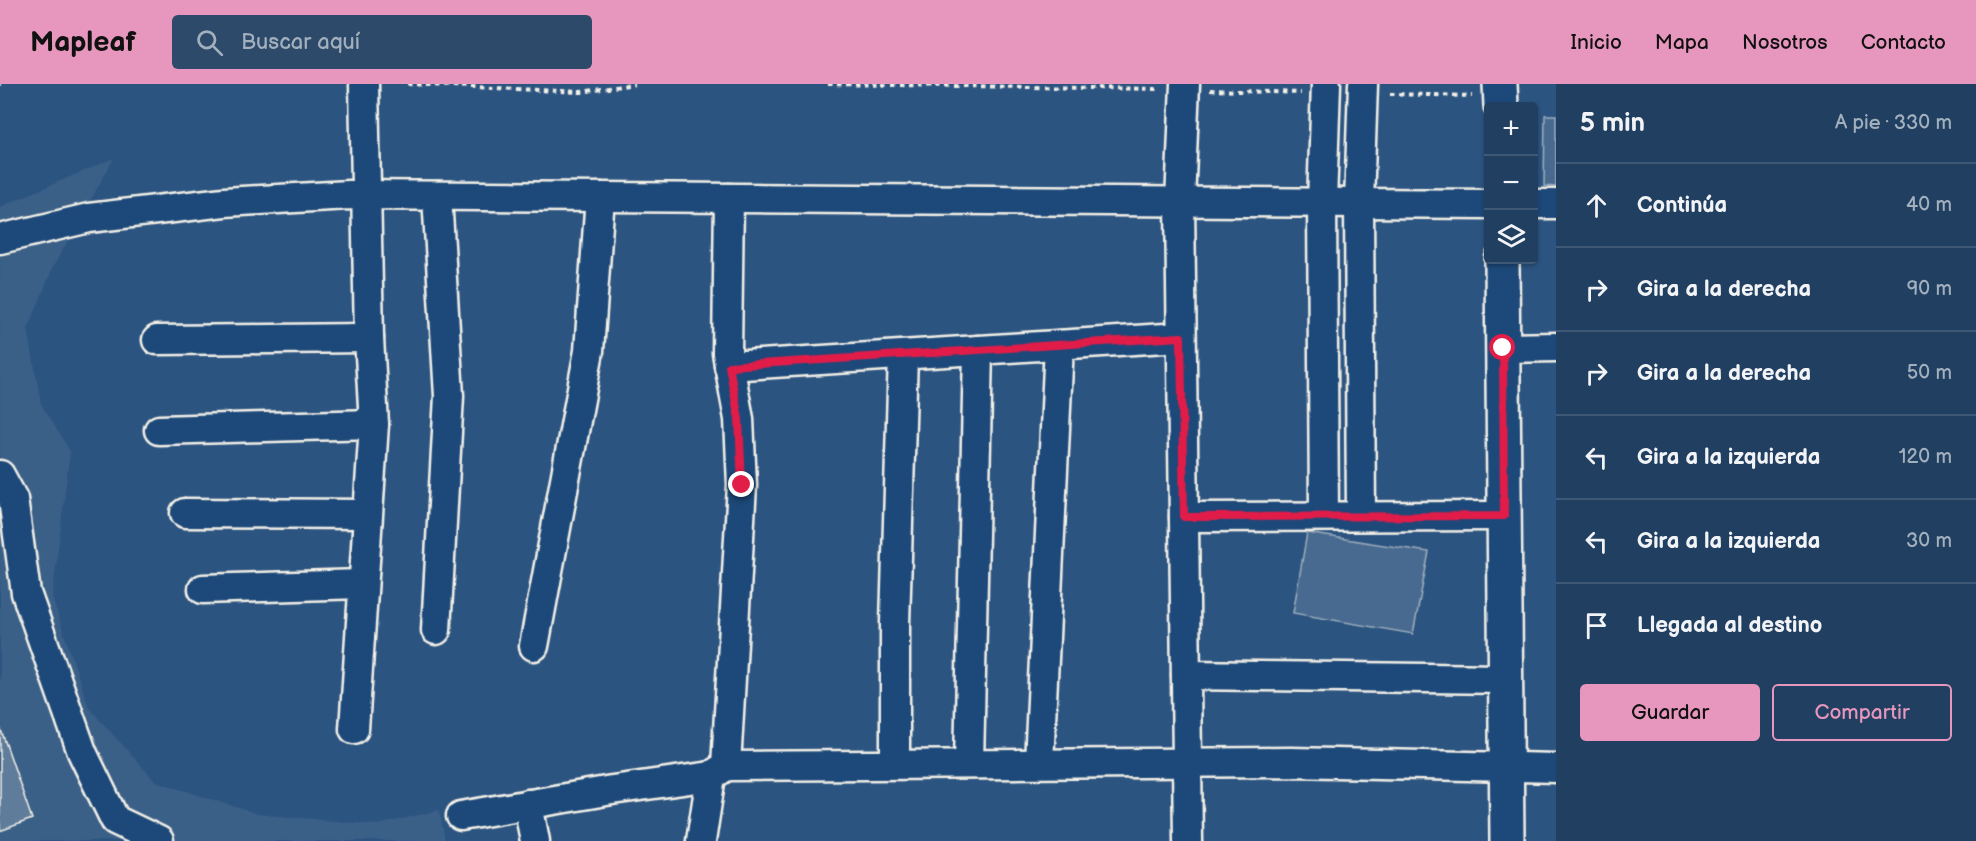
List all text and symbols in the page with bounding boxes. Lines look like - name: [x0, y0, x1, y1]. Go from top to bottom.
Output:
- search box: [172, 15, 592, 69]
- text: Mapleaf: [30, 26, 136, 59]
- icon: search: [193, 26, 226, 59]
- text: Buscar aquí: [241, 29, 360, 56]
- text: Inicio: [1571, 30, 1622, 55]
- text: Mapa: [1655, 30, 1709, 55]
- text: Nosotros: [1742, 30, 1828, 55]
- text: Contacto: [1861, 30, 1946, 55]
- map controls: [1484, 102, 1538, 264]
- button: +: [1484, 102, 1538, 156]
- text: 5 min: [1580, 108, 1645, 139]
- text: A pie · 330 m: [1835, 111, 1952, 135]
- button: −: [1484, 156, 1538, 210]
- icon: ahead: [1580, 189, 1613, 222]
- text: Continúa: [1637, 192, 1727, 219]
- text: 40 m: [1906, 193, 1952, 217]
- button: layers: [1484, 210, 1538, 264]
- icon: right: [1580, 273, 1613, 306]
- text: Gira a la derecha: [1637, 276, 1811, 303]
- text: 90 m: [1907, 277, 1952, 301]
- route start: [1489, 334, 1515, 360]
- icon: right: [1580, 357, 1613, 390]
- text: Gira a la derecha: [1637, 360, 1811, 387]
- text: 50 m: [1907, 361, 1952, 385]
- icon: left: [1580, 441, 1613, 474]
- text: Gira a la izquierda: [1637, 444, 1821, 471]
- text: 120 m: [1899, 445, 1952, 469]
- route end: [728, 471, 754, 497]
- icon: left: [1580, 525, 1613, 558]
- text: Gira a la izquierda: [1637, 528, 1821, 555]
- text: 30 m: [1906, 529, 1952, 553]
- icon: arrive: [1580, 609, 1613, 642]
- text: Llegada al destino: [1637, 612, 1822, 639]
- button: Guardar: [1580, 684, 1760, 741]
- button: Compartir: [1772, 684, 1952, 741]

